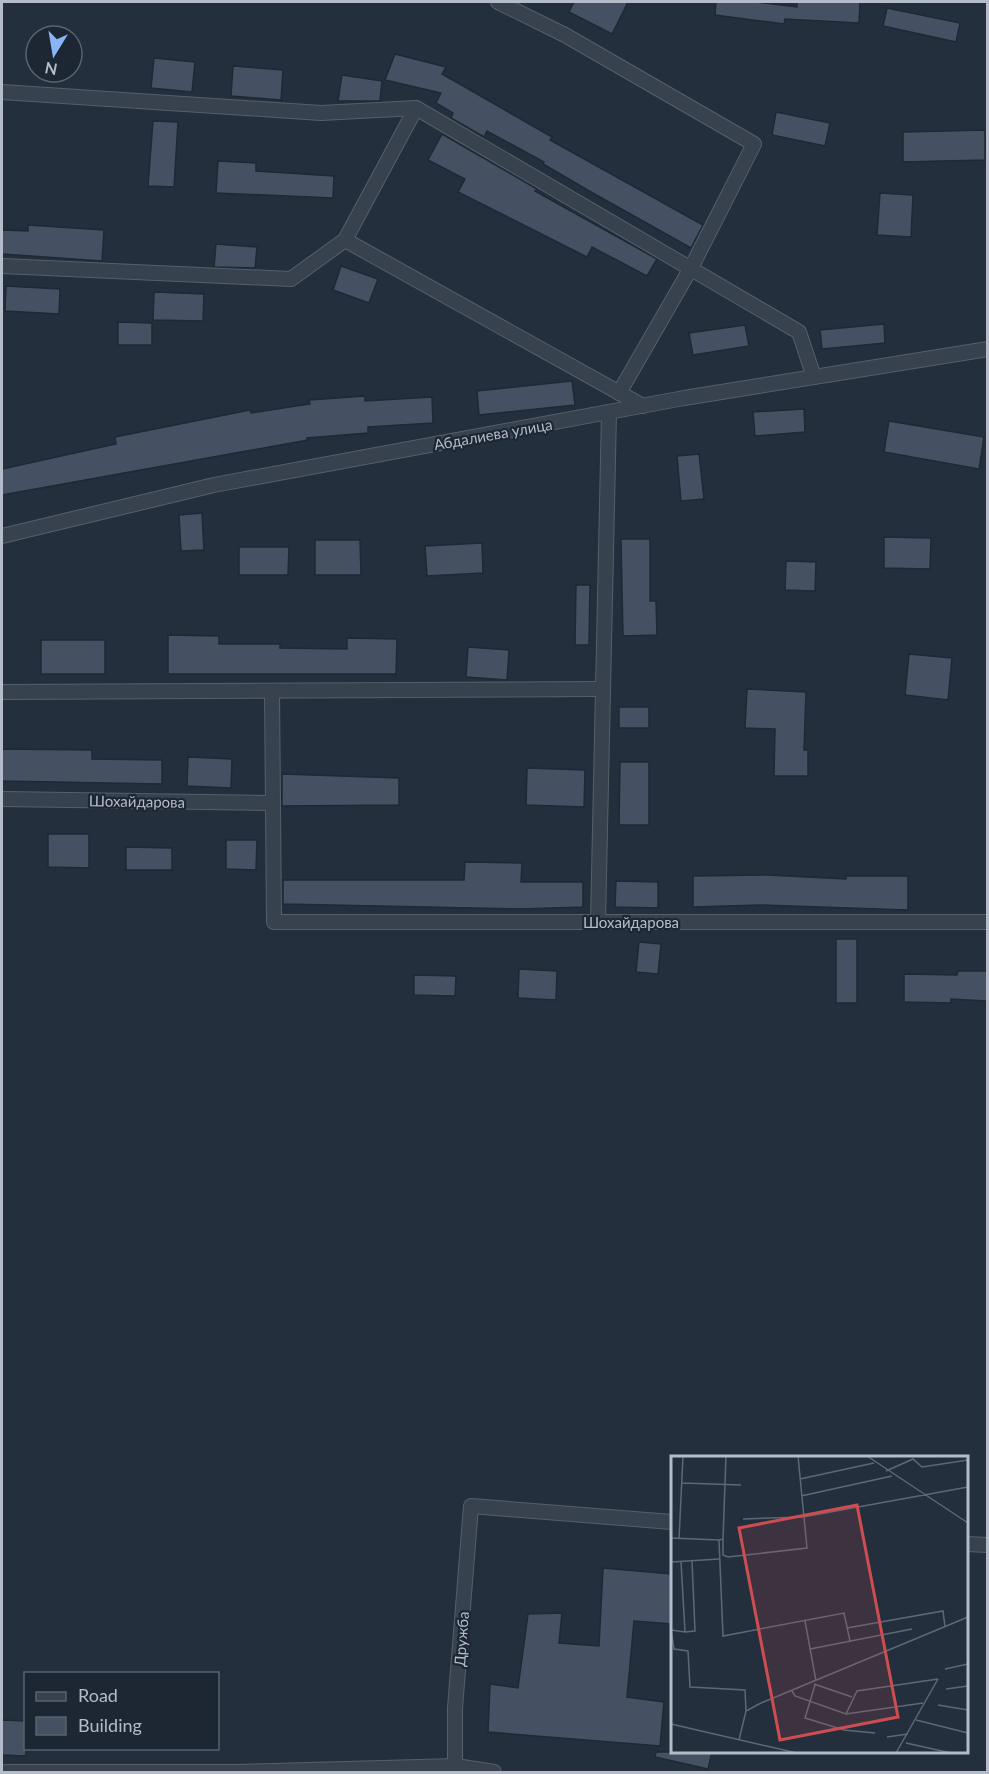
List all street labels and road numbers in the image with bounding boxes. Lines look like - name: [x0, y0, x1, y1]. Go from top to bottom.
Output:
- street label: Абдалиева улица: [432, 415, 554, 453]
- street label: Шохайдарова: [89, 791, 185, 811]
- street label: Шохайдарова: [583, 913, 679, 931]
- street label: Дружба: [450, 1611, 472, 1667]

